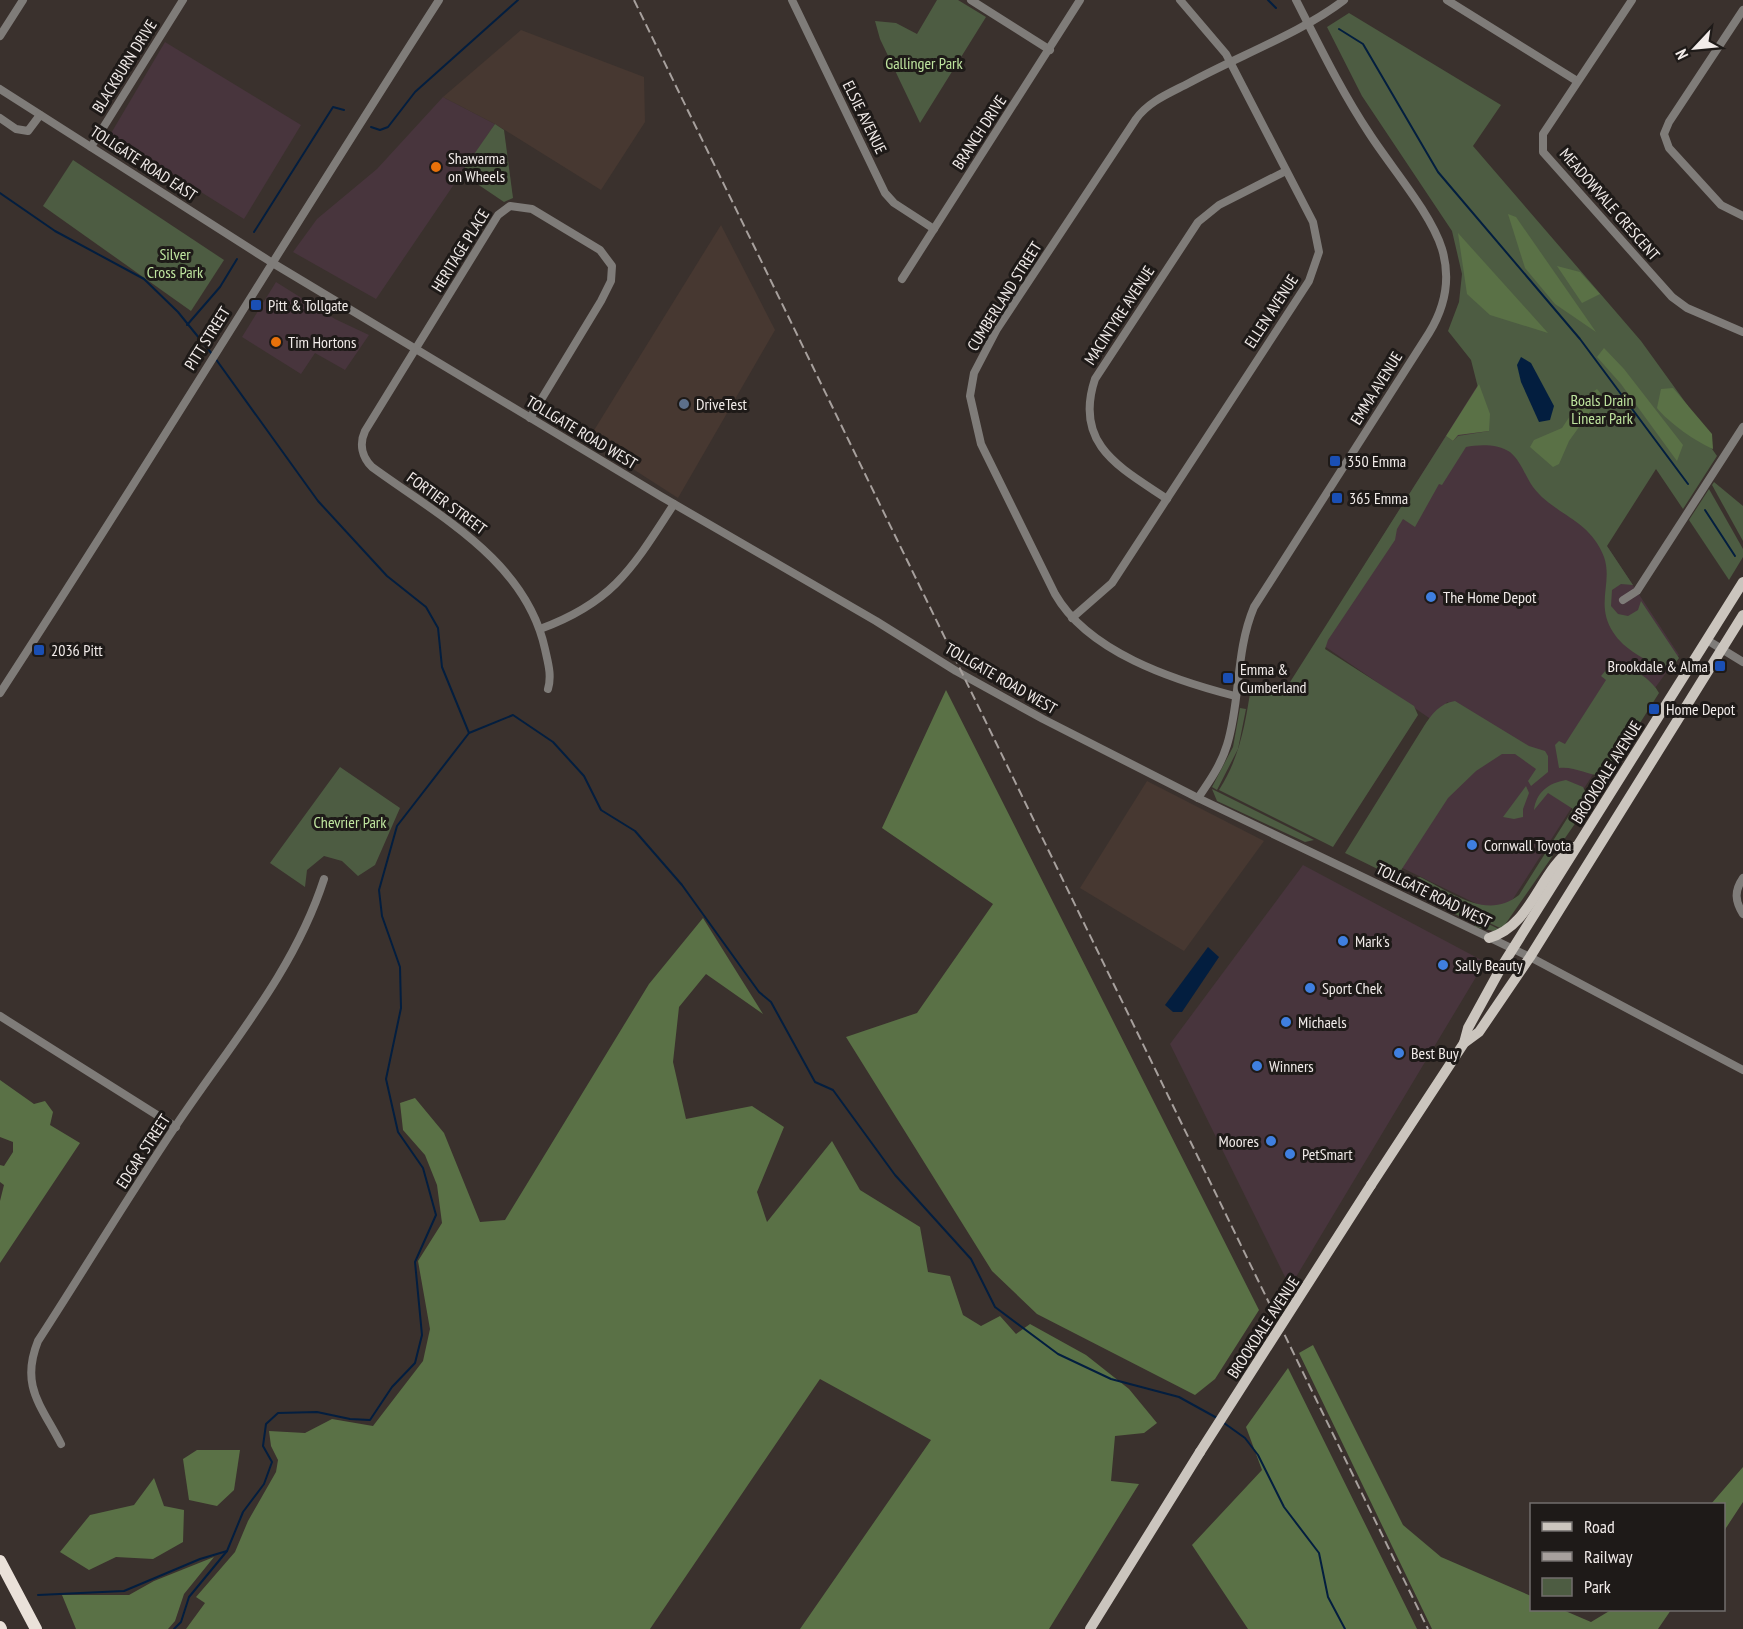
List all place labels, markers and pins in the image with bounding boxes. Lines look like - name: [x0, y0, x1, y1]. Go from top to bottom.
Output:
- place label: Shawarma on Wheels: [448, 148, 505, 186]
- marker: Shawarma on Wheels: [429, 160, 443, 174]
- place label: Pitt & Tollgate: [268, 295, 348, 315]
- marker: Pitt & Tollgate: [249, 298, 263, 312]
- place label: Tim Hortons: [288, 332, 356, 352]
- marker: Tim Hortons: [269, 335, 283, 349]
- place label: DriveTest: [696, 394, 748, 414]
- marker: DriveTest: [677, 397, 691, 411]
- place label: 350 Emma: [1347, 451, 1406, 471]
- marker: 350 Emma: [1328, 454, 1342, 468]
- place label: 365 Emma: [1349, 488, 1408, 508]
- marker: 365 Emma: [1330, 491, 1344, 505]
- place label: The Home Depot: [1443, 587, 1537, 607]
- marker: The Home Depot: [1424, 590, 1438, 604]
- place label: 2036 Pitt: [51, 640, 103, 660]
- marker: 2036 Pitt: [32, 643, 46, 657]
- place label: Brookdale & Alma: [1607, 656, 1708, 676]
- place label: Emma & Cumberland: [1240, 659, 1307, 697]
- marker: Brookdale & Alma: [1713, 659, 1727, 673]
- marker: Emma & Cumberland: [1221, 671, 1235, 685]
- place label: Home Depot: [1666, 699, 1736, 719]
- marker: Home Depot: [1647, 702, 1661, 716]
- place label: Cornwall Toyota: [1484, 835, 1571, 855]
- marker: Cornwall Toyota: [1465, 838, 1479, 852]
- place label: Mark's: [1355, 931, 1390, 951]
- marker: Mark's: [1336, 934, 1350, 948]
- place label: Sally Beauty: [1455, 955, 1522, 975]
- marker: Sally Beauty: [1436, 958, 1450, 972]
- place label: Sport Chek: [1322, 978, 1383, 998]
- marker: Sport Chek: [1303, 981, 1317, 995]
- place label: Michaels: [1298, 1012, 1347, 1032]
- marker: Michaels: [1279, 1015, 1293, 1029]
- place label: Best Buy: [1411, 1043, 1459, 1063]
- marker: Best Buy: [1392, 1046, 1406, 1060]
- place label: Winners: [1269, 1056, 1314, 1076]
- marker: Winners: [1250, 1059, 1264, 1073]
- place label: Moores: [1219, 1131, 1259, 1151]
- marker: Moores: [1264, 1134, 1278, 1148]
- place label: PetSmart: [1302, 1144, 1353, 1164]
- marker: PetSmart: [1283, 1147, 1297, 1161]

